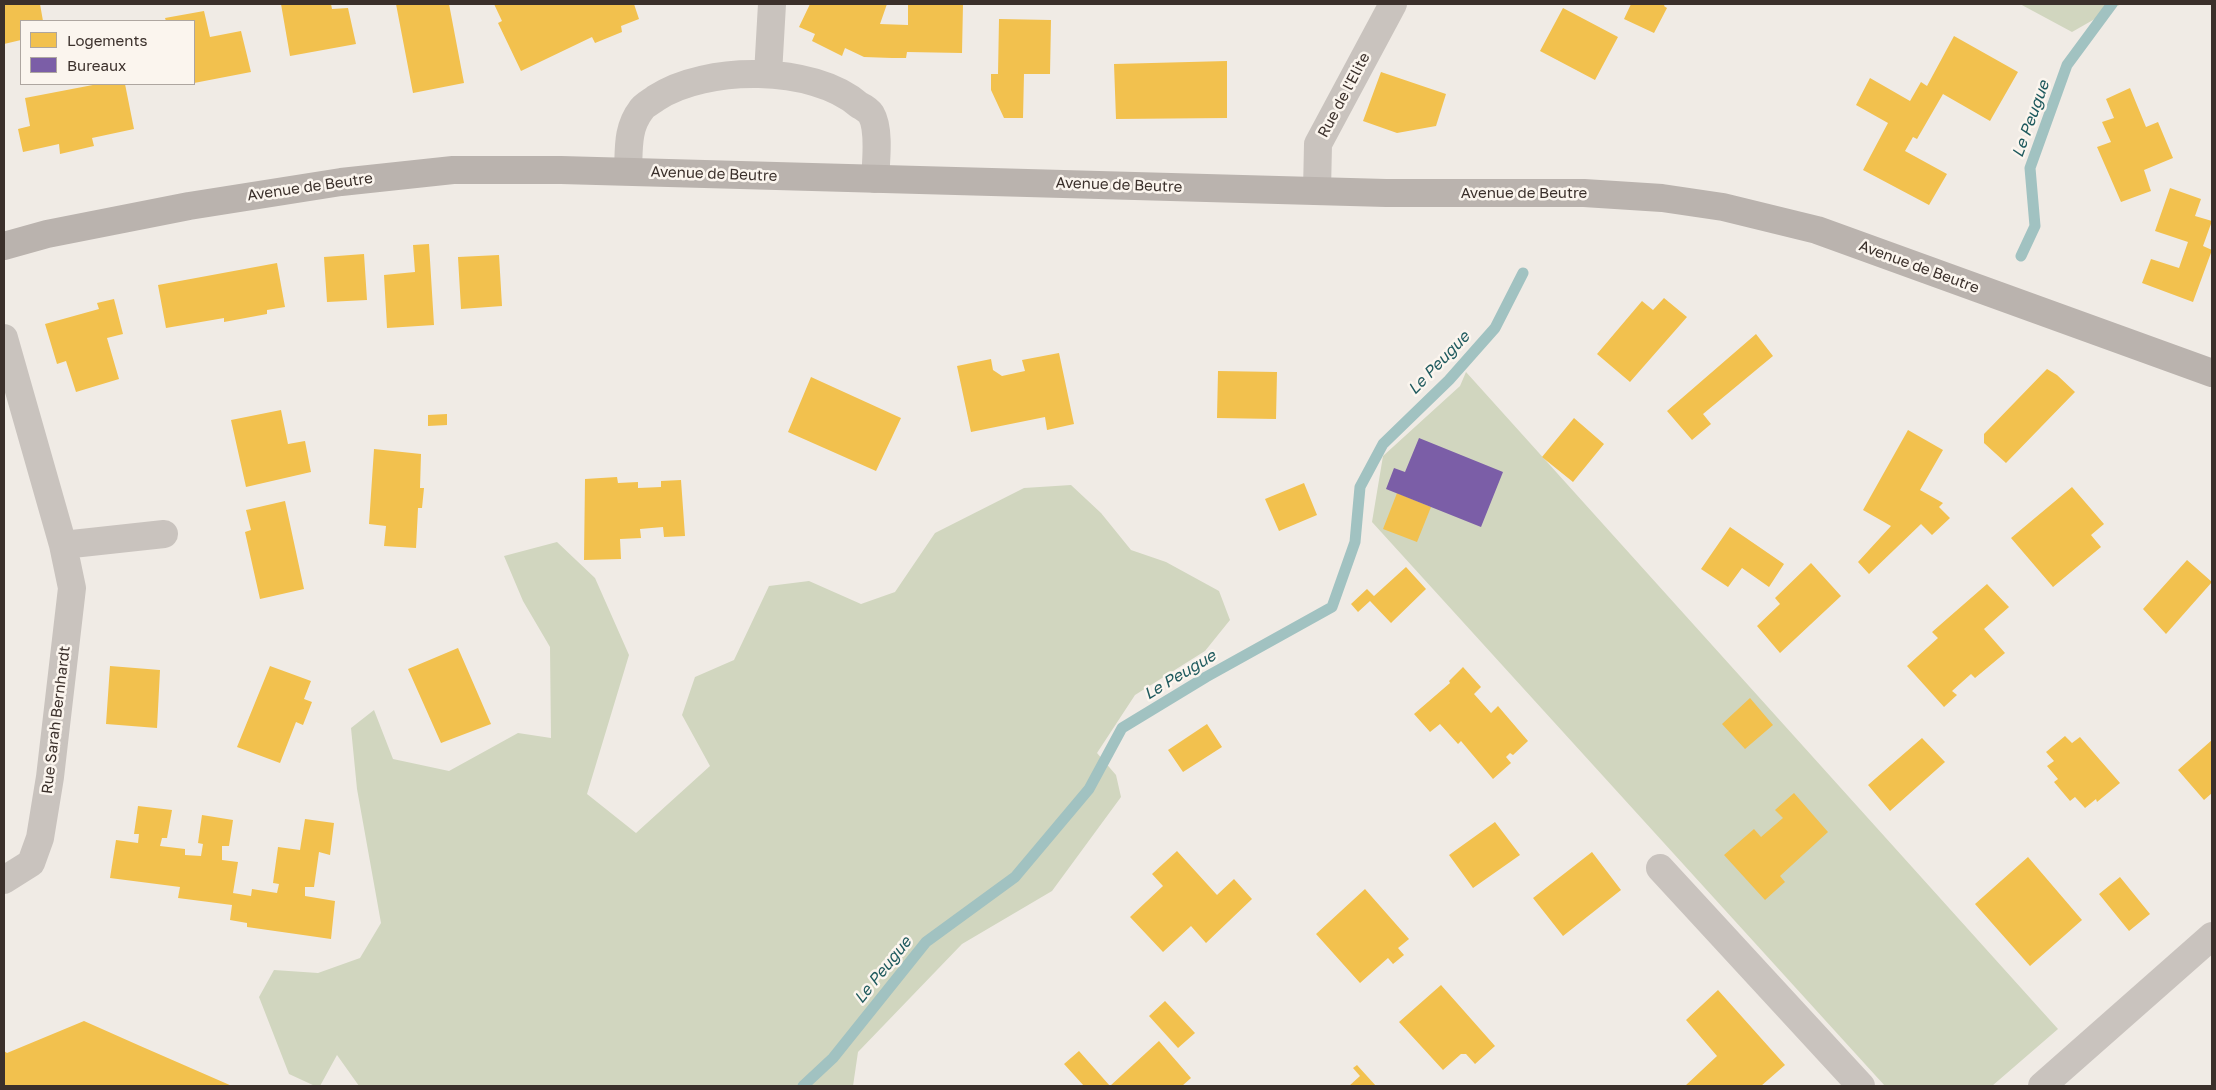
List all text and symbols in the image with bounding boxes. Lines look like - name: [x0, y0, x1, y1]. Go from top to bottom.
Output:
- legend: [20, 20, 195, 85]
- text: Logements: [67, 31, 147, 49]
- street label: Rue de l'Elite: [1314, 50, 1374, 140]
- text: Bureaux: [67, 56, 126, 74]
- water label: Le Peugue: [2008, 78, 2054, 160]
- street label: Avenue de Beutre: [650, 163, 778, 185]
- street label: Avenue de Beutre: [246, 169, 374, 205]
- street label: Avenue de Beutre: [1055, 174, 1183, 196]
- street label: Avenue de Beutre: [1461, 184, 1587, 202]
- street label: Avenue de Beutre: [1856, 237, 1982, 297]
- water label: Le Peugue: [1404, 327, 1474, 399]
- street label: Rue Sarah Bernhardt: [38, 645, 74, 795]
- water label: Le Peugue: [1141, 646, 1219, 704]
- water label: Le Peugue: [850, 933, 916, 1007]

